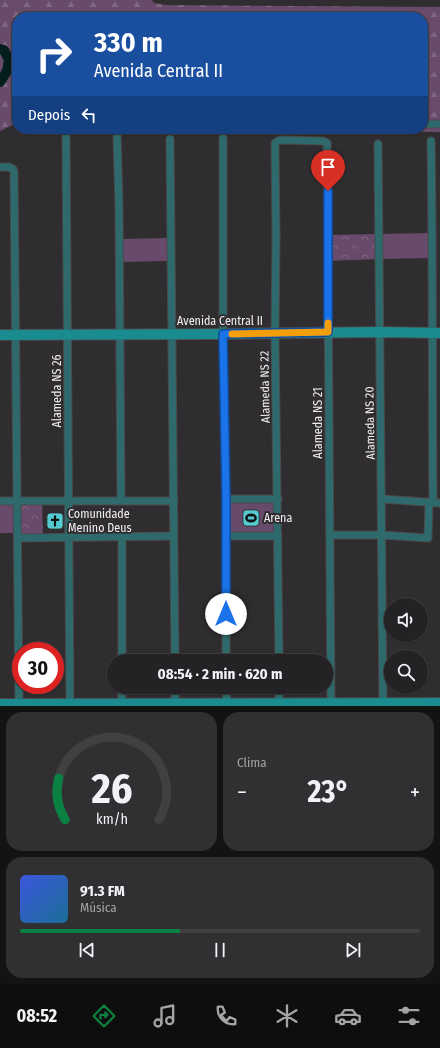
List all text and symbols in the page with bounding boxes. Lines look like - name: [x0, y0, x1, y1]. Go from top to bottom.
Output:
- text: 330 m: [94, 26, 163, 59]
- icon: right: [28, 28, 80, 80]
- text: Avenida Central II: [94, 60, 223, 82]
- icon: left: [78, 104, 100, 126]
- text: Depois: [28, 106, 70, 124]
- pin: [311, 150, 345, 191]
- icon: arrive: [317, 156, 339, 178]
- street label: Avenida Central II: [177, 314, 263, 328]
- street label: Alameda NS 22: [257, 351, 273, 423]
- street label: Alameda NS 26: [50, 355, 64, 427]
- street label: Alameda NS 20: [362, 386, 378, 460]
- street label: Alameda NS 21: [311, 387, 325, 459]
- place label: Comunidade Menino Deus: [68, 507, 132, 535]
- sports icon: Arena: [241, 508, 261, 528]
- church icon: Comunidade Menino Deus: [45, 511, 65, 531]
- place label: Arena: [264, 511, 292, 525]
- position arrow: [205, 593, 247, 635]
- map controls: [384, 598, 428, 694]
- button: sound: [384, 598, 428, 642]
- speed limit sign: 30: [12, 642, 64, 694]
- button: search: [384, 650, 428, 694]
- text: 08:54 · 2 min · 620 m: [158, 665, 282, 683]
- text: Clima: [237, 755, 267, 770]
- text: 26: [90, 763, 132, 813]
- text: 23°: [307, 774, 350, 810]
- text: −: [237, 779, 247, 806]
- text: +: [410, 779, 420, 806]
- text: km/h: [96, 810, 127, 827]
- text: 91.3 FM: [80, 882, 125, 900]
- text: Música: [80, 900, 117, 915]
- icon: previous: [76, 939, 98, 961]
- icon: pause: [209, 939, 231, 961]
- icon: next: [342, 939, 364, 961]
- icon: directions: [90, 1002, 118, 1030]
- icon: music: [151, 1002, 179, 1030]
- icon: phone: [212, 1002, 240, 1030]
- icon: climate: [273, 1002, 301, 1030]
- icon: car: [334, 1002, 362, 1030]
- icon: filters: [395, 1002, 423, 1030]
- text: 08:52: [17, 1005, 57, 1027]

